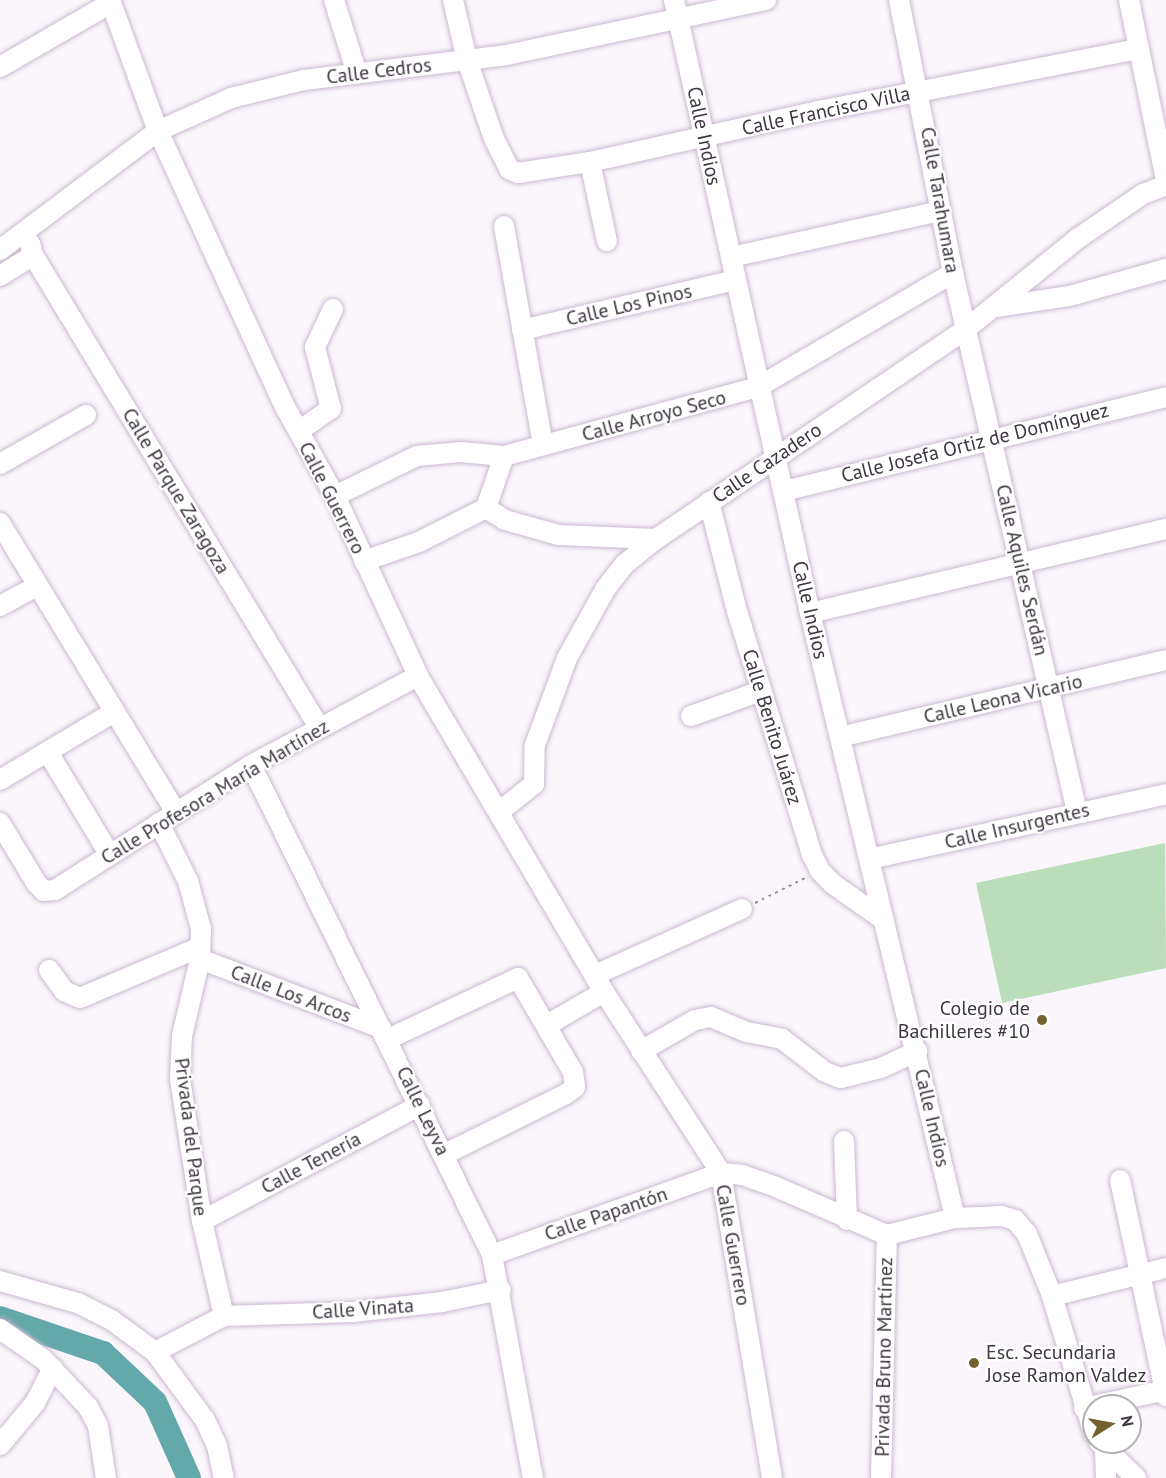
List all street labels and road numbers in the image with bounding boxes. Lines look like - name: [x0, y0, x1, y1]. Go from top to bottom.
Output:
- street label: Calle Cedros: [325, 53, 433, 89]
- street label: Calle Francisco Villa: [739, 81, 913, 141]
- street label: Calle Indios: [682, 84, 726, 188]
- street label: Calle Tarahumara: [915, 125, 965, 275]
- street label: Calle Los Pinos: [564, 279, 694, 331]
- street label: Calle Arroyo Seco: [579, 385, 729, 447]
- street label: Calle Josefa Ortiz de Domínguez: [838, 398, 1112, 488]
- street label: Calle Parque Zaragoza: [117, 404, 235, 578]
- street label: Calle Cazadero: [708, 418, 826, 508]
- street label: Calle Guerrero: [293, 438, 371, 558]
- street label: Calle Aquiles Serdán: [991, 482, 1053, 658]
- street label: Calle Indios: [787, 558, 833, 662]
- street label: Calle Benito Juárez: [737, 646, 807, 808]
- street label: Calle Leona Vicario: [921, 669, 1085, 729]
- street label: Calle Profesora María Martínez: [97, 714, 333, 870]
- street label: Calle Insurgentes: [942, 798, 1092, 854]
- street label: Calle Los Arcos: [227, 960, 355, 1028]
- street label: Privada del Parque: [169, 1057, 213, 1217]
- street label: Calle Leyva: [391, 1063, 455, 1159]
- street label: Calle Indios: [909, 1066, 955, 1170]
- street label: Calle Tenería: [257, 1127, 365, 1199]
- street label: Calle Papantón: [541, 1182, 671, 1246]
- street label: Calle Guerrero: [711, 1183, 755, 1307]
- street label: Privada Bruno Martínez: [870, 1257, 898, 1457]
- street label: Calle Vinata: [311, 1293, 415, 1325]

